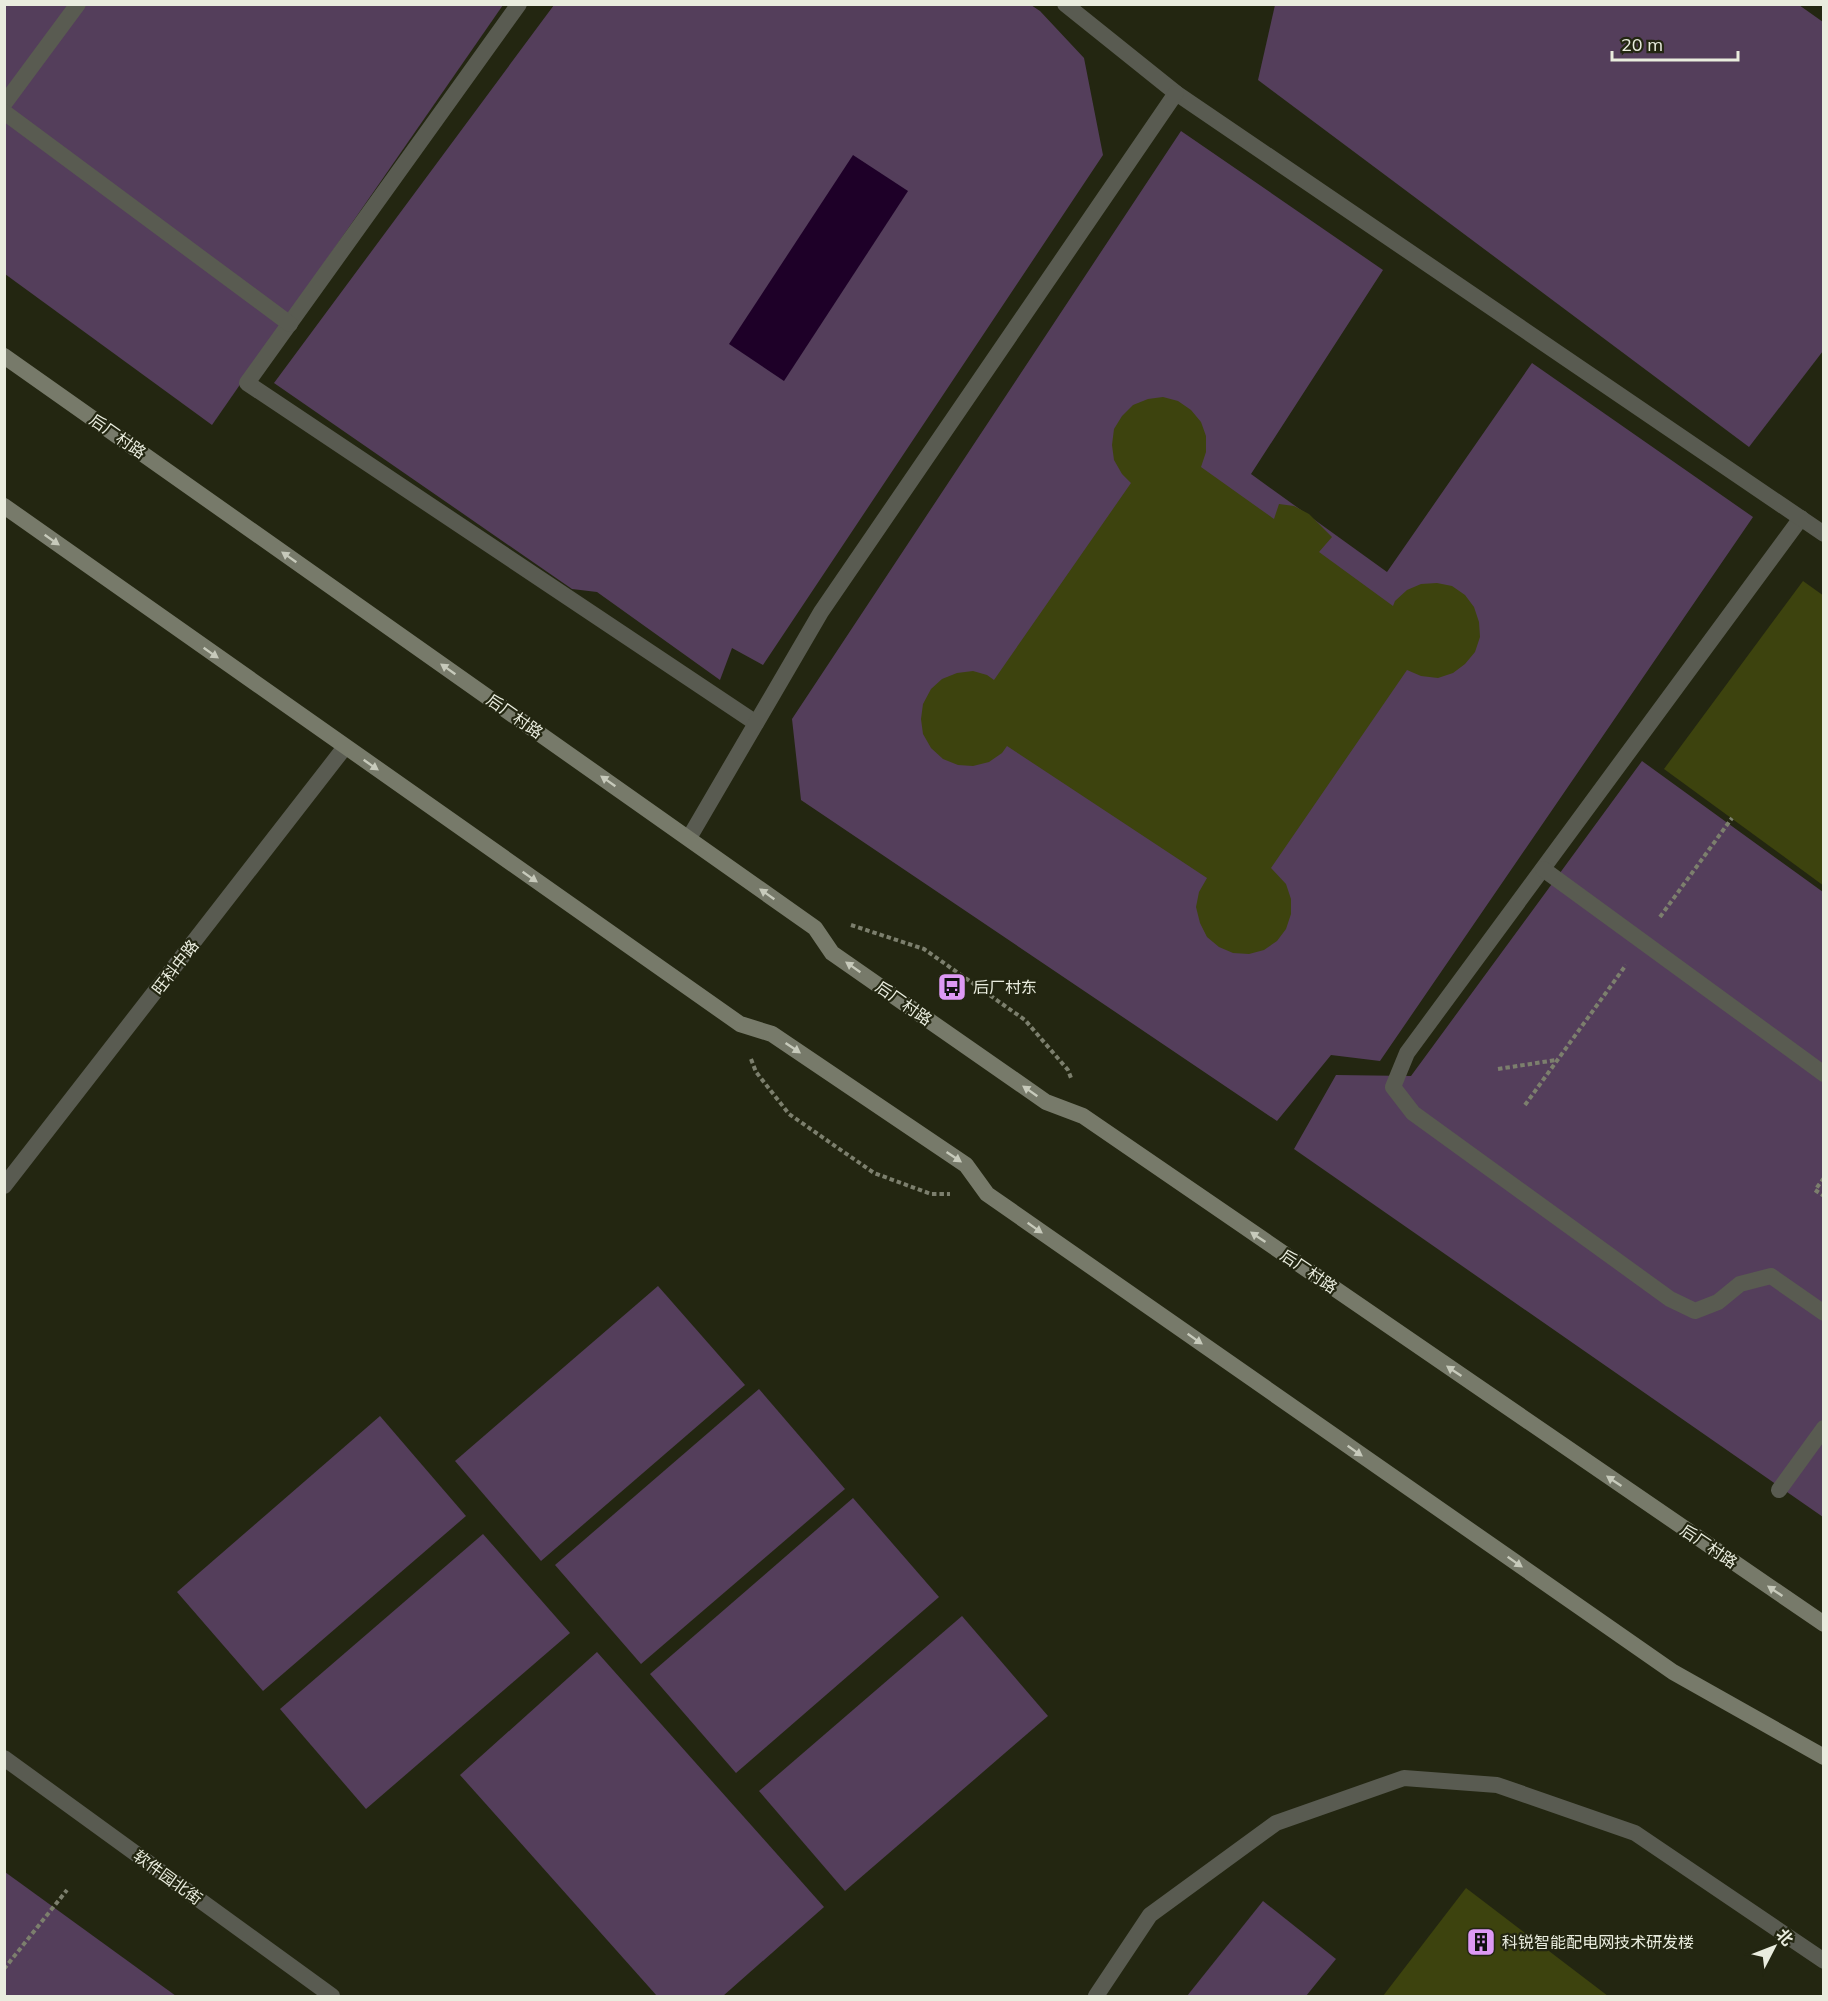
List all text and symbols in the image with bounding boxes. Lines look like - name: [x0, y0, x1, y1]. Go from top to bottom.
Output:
- scale bar: [1612, 24, 1738, 62]
- text: 20 m: [1621, 33, 1663, 56]
- street label: 后厂村路: [86, 409, 150, 463]
- one-way arrow: [44, 534, 60, 546]
- one-way arrow: [281, 551, 297, 563]
- one-way arrow: [203, 647, 219, 659]
- one-way arrow: [441, 663, 457, 675]
- street label: 后厂村路: [483, 689, 547, 743]
- one-way arrow: [362, 759, 378, 771]
- one-way arrow: [600, 775, 616, 787]
- one-way arrow: [522, 871, 538, 883]
- one-way arrow: [759, 889, 775, 900]
- street label: 旺科中路: [147, 936, 203, 998]
- one-way arrow: [845, 961, 861, 973]
- bus stop icon: 后厂村东: [936, 971, 968, 1003]
- street label: 后厂村路: [872, 976, 936, 1030]
- place label: 后厂村东: [973, 977, 1037, 997]
- one-way arrow: [784, 1042, 800, 1054]
- one-way arrow: [1023, 1085, 1039, 1097]
- one-way arrow: [946, 1151, 962, 1162]
- one-way arrow: [1026, 1222, 1042, 1234]
- one-way arrow: [1251, 1231, 1267, 1243]
- street label: 后厂村路: [1277, 1245, 1341, 1297]
- one-way arrow: [1186, 1333, 1202, 1345]
- one-way arrow: [1446, 1365, 1462, 1377]
- one-way arrow: [1346, 1445, 1362, 1457]
- one-way arrow: [1607, 1475, 1623, 1487]
- street label: 后厂村路: [1677, 1520, 1741, 1572]
- one-way arrow: [1506, 1556, 1522, 1568]
- one-way arrow: [1768, 1585, 1784, 1597]
- street label: 软件园北街: [130, 1845, 206, 1909]
- north arrow: [1744, 1917, 1804, 1977]
- text: 北: [1772, 1924, 1798, 1950]
- building icon: 科锐智能配电网技术研发楼: [1465, 1926, 1497, 1958]
- place label: 科锐智能配电网技术研发楼: [1502, 1932, 1694, 1952]

